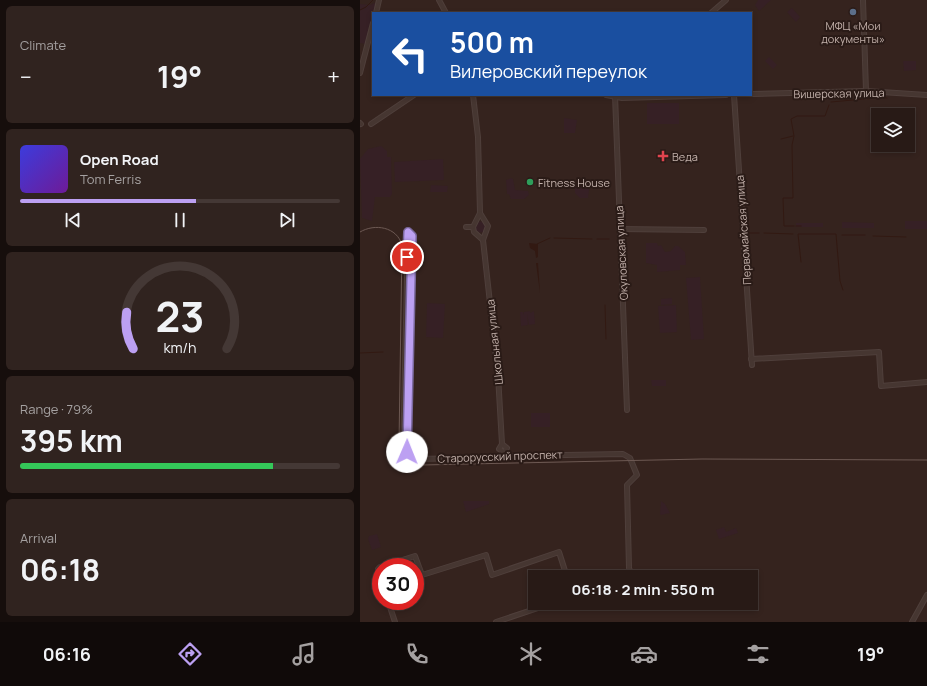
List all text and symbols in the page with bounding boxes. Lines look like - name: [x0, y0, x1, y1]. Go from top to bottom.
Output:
- marker: МФЦ «Мои документы»: [848, 7, 858, 17]
- place label: МФЦ «Мои документы»: [821, 18, 885, 46]
- text: 500 m: [450, 23, 534, 61]
- icon: left: [384, 28, 436, 80]
- text: Climate: [20, 36, 66, 54]
- text: 19°: [157, 56, 202, 97]
- text: Вилеровский переулок: [450, 59, 647, 83]
- text: −: [20, 62, 32, 92]
- text: +: [327, 62, 340, 92]
- street label: Вишерская улица: [793, 85, 885, 101]
- map controls: [871, 108, 915, 152]
- button: layers: [871, 108, 915, 152]
- text: Open Road: [80, 149, 159, 170]
- place label: Веда: [672, 149, 698, 164]
- marker: Веда: [657, 150, 669, 162]
- text: Tom Ferris: [80, 170, 141, 188]
- place label: Fitness House: [538, 175, 611, 190]
- street label: Первомайская улица: [732, 175, 754, 285]
- marker: Fitness House: [525, 177, 535, 187]
- street label: Окуловская улица: [611, 205, 631, 301]
- icon: previous: [62, 209, 84, 231]
- icon: pause: [169, 209, 191, 231]
- icon: next: [276, 209, 298, 231]
- pin: [390, 240, 424, 274]
- icon: arrive: [396, 246, 418, 268]
- text: 23: [156, 288, 204, 344]
- street label: Школьная улица: [482, 299, 506, 385]
- text: km/h: [163, 338, 197, 357]
- text: Range · 79%: [20, 400, 93, 418]
- text: 395 km: [20, 420, 123, 461]
- position arrow: [386, 431, 428, 473]
- street label: Старорусский проспект: [437, 446, 563, 466]
- text: Arrival: [20, 529, 57, 547]
- text: 06:18: [20, 549, 100, 590]
- speed limit sign: 30: [372, 558, 424, 610]
- text: 06:18 · 2 min · 550 m: [571, 579, 715, 600]
- icon: directions: [176, 640, 204, 668]
- icon: music: [290, 640, 318, 668]
- icon: phone: [403, 640, 431, 668]
- icon: climate: [517, 640, 545, 668]
- icon: car: [630, 640, 658, 668]
- icon: filters: [744, 640, 772, 668]
- text: 06:16: [43, 642, 91, 666]
- text: 19°: [857, 642, 884, 666]

